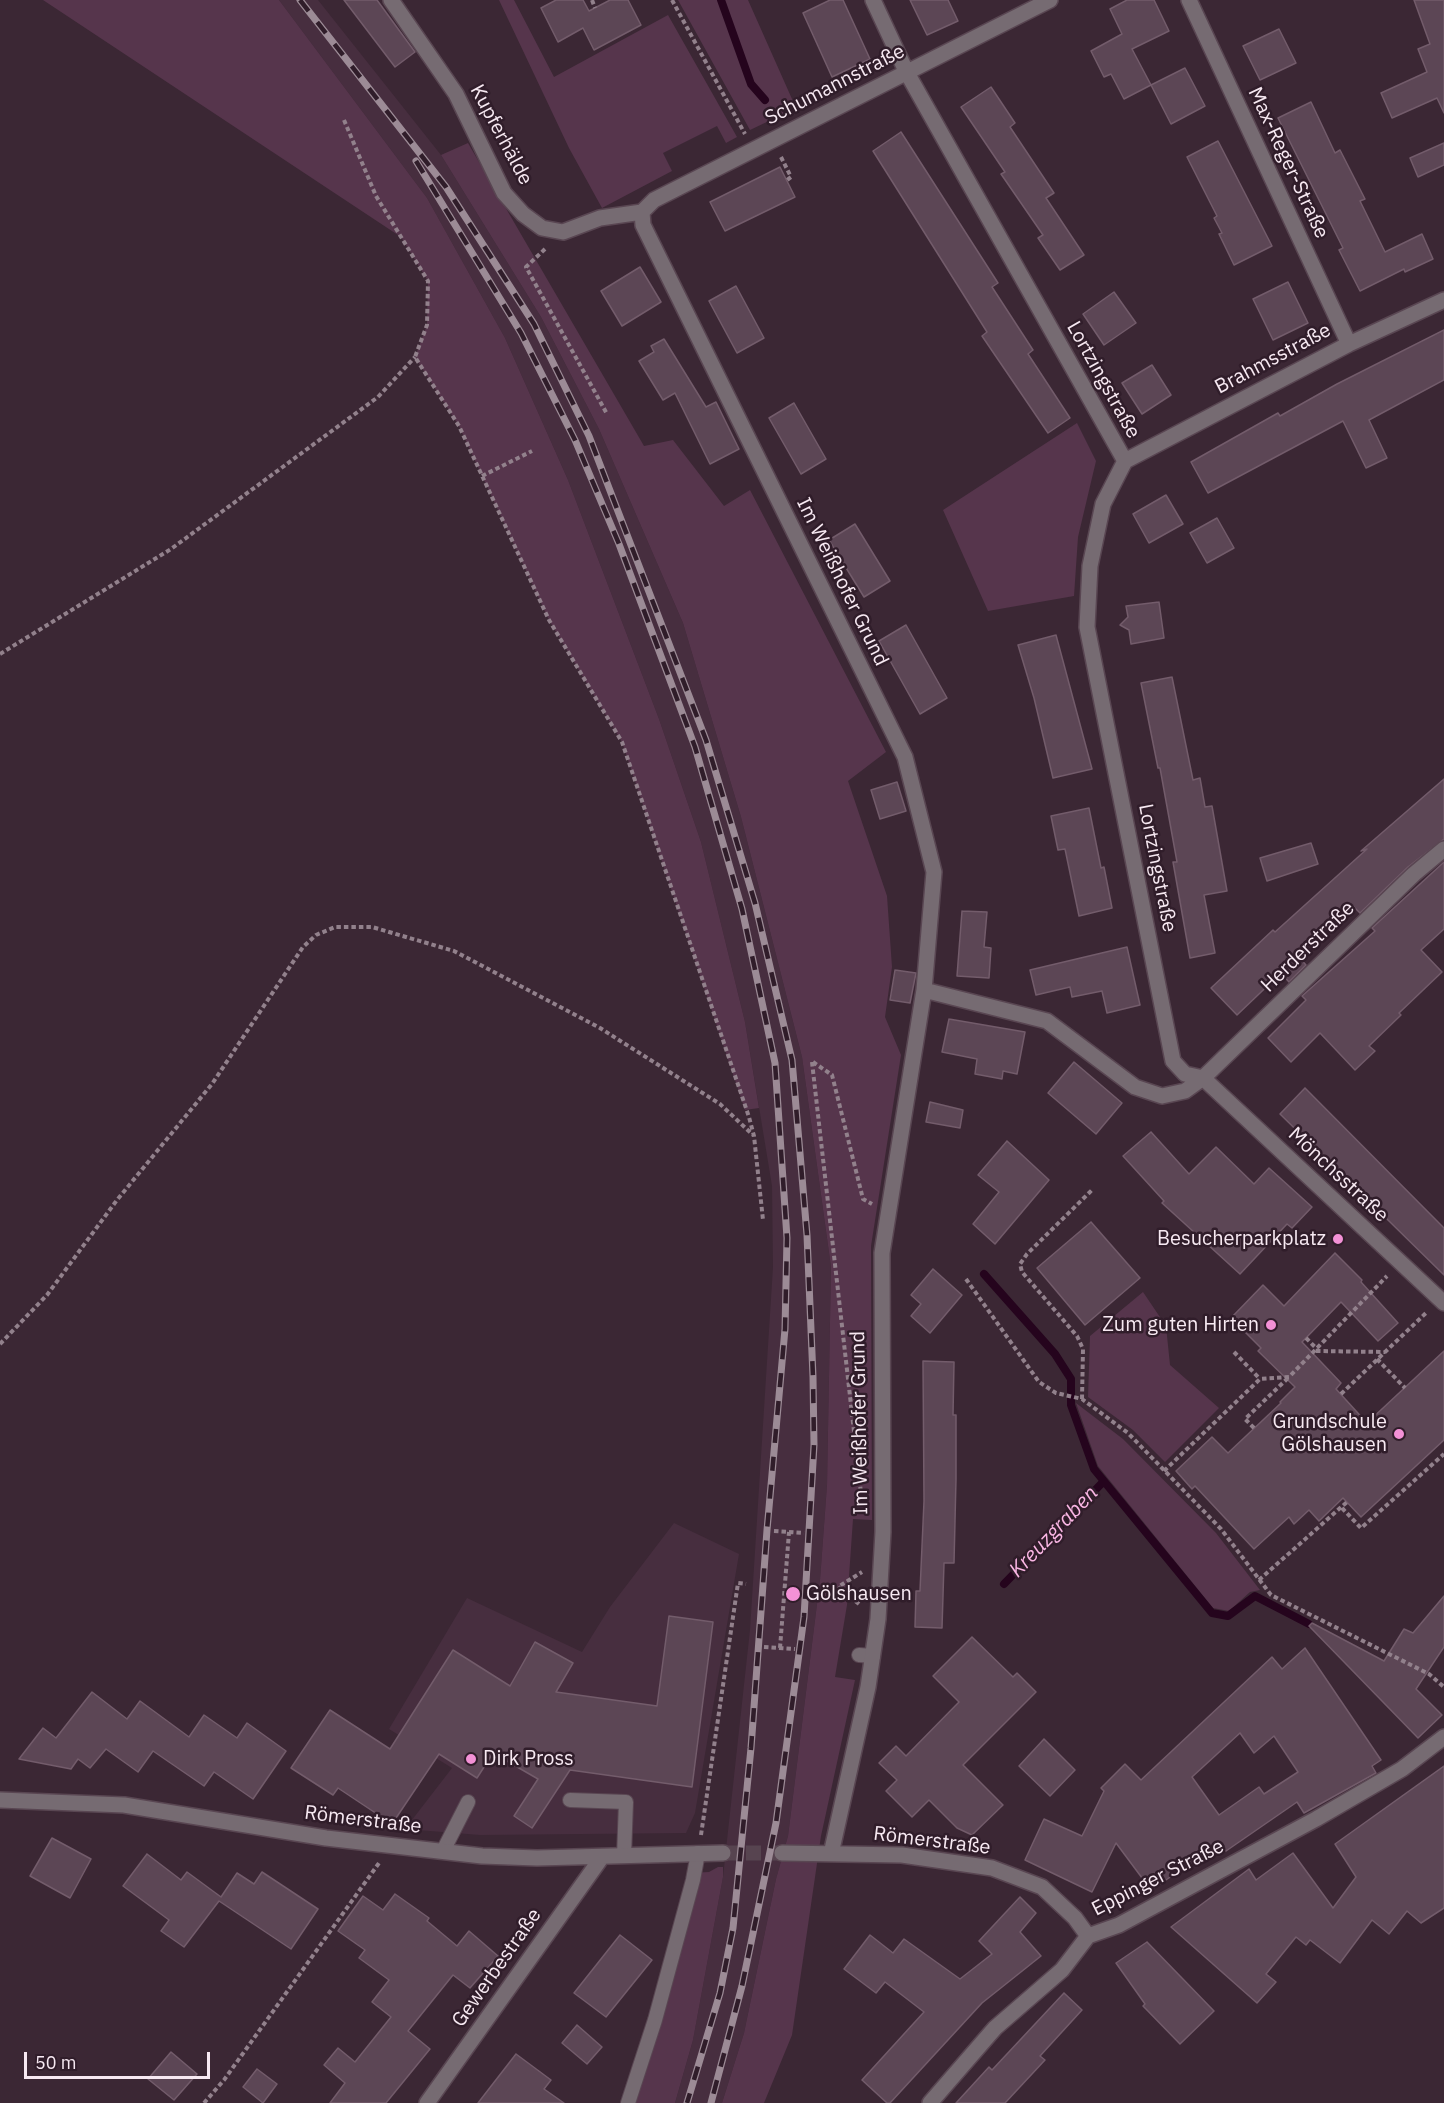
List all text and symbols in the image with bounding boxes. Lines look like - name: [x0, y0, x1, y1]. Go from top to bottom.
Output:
- street label: Schumannstraße: [761, 39, 909, 131]
- street label: Kupferhälde: [465, 81, 537, 189]
- street label: Max-Reger-Straße: [1242, 84, 1334, 242]
- street label: Lortzingstraße: [1061, 317, 1145, 443]
- street label: Brahmsstraße: [1211, 318, 1335, 400]
- street label: Im Weißhofer Grund: [791, 494, 893, 670]
- street label: Lortzingstraße: [1133, 802, 1181, 934]
- street label: Herderstraße: [1256, 896, 1360, 998]
- street label: Mönchsstraße: [1283, 1123, 1393, 1227]
- place label: Besucherparkplatz: [1157, 1227, 1326, 1251]
- marker: Besucherparkplatz: [1331, 1232, 1345, 1246]
- place label: Zum guten Hirten: [1102, 1313, 1259, 1337]
- marker: Zum guten Hirten: [1264, 1318, 1278, 1332]
- street label: Im Weißhofer Grund: [846, 1331, 874, 1515]
- place label: Grundschule Gölshausen: [1273, 1410, 1387, 1457]
- marker: Grundschule Gölshausen: [1392, 1427, 1406, 1441]
- water label: Kreuzgraben: [1004, 1481, 1104, 1583]
- place label: Gölshausen: [806, 1582, 912, 1606]
- marker: Gölshausen: [784, 1585, 802, 1603]
- place label: Dirk Pross: [483, 1747, 574, 1771]
- marker: Dirk Pross: [464, 1752, 478, 1766]
- street label: Römerstraße: [303, 1801, 423, 1839]
- street label: Römerstraße: [872, 1822, 992, 1860]
- street label: Eppinger Straße: [1088, 1834, 1228, 1922]
- street label: Gewerbestraße: [447, 1904, 547, 2032]
- scale bar: [27, 2040, 213, 2078]
- text: 50 m: [35, 2051, 77, 2074]

